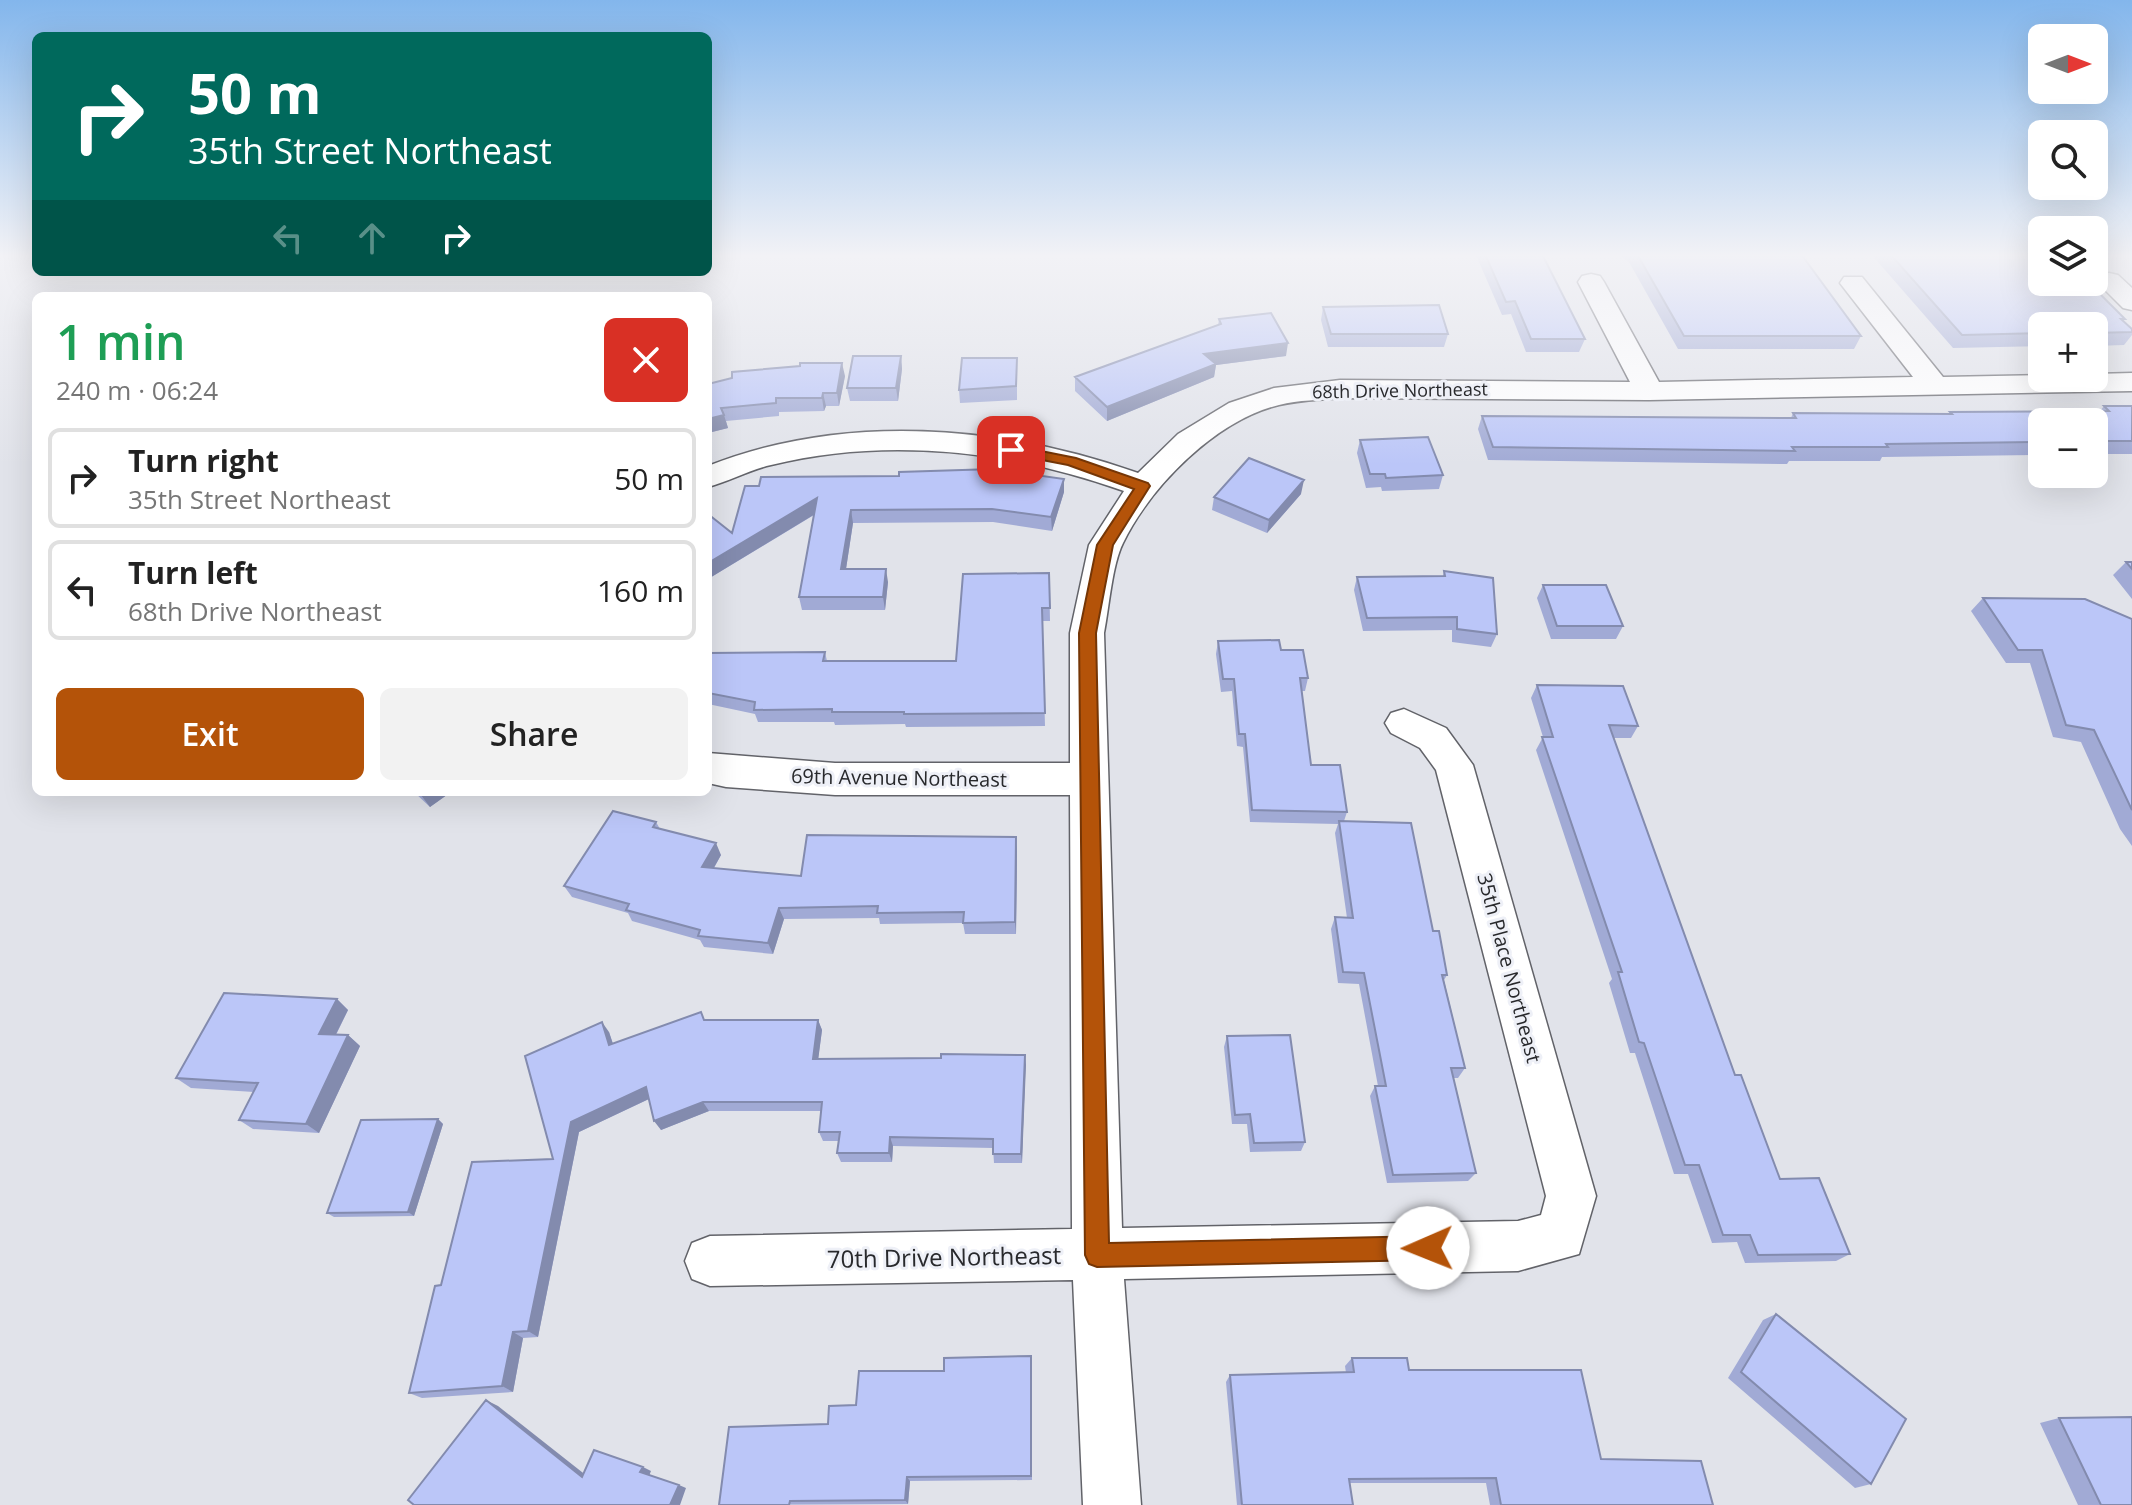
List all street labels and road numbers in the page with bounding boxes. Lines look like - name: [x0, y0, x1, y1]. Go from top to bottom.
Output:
- street label: 68th Drive Northeast: [1312, 376, 1488, 404]
- street label: 69th Avenue Northeast: [791, 762, 1007, 793]
- street label: 35th Place Northeast: [1471, 870, 1548, 1066]
- street label: 70th Drive Northeast: [827, 1238, 1061, 1275]

